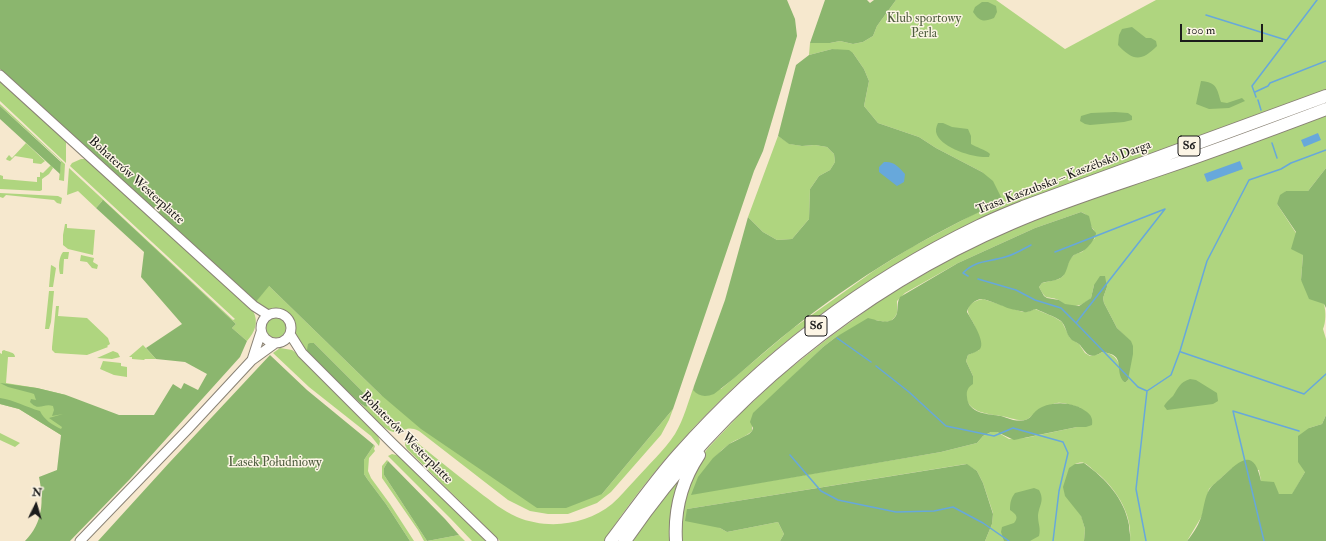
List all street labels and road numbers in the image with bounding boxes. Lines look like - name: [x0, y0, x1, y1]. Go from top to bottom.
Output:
- street label: Bohaterów Westerplatte: [85, 134, 187, 228]
- road number: S6: [1178, 136, 1200, 156]
- street label: Trasa Kaszubska – Kaszëbskô Darga: [974, 137, 1154, 219]
- road number: S6: [805, 316, 827, 336]
- street label: Bohaterów Westerplatte: [357, 389, 455, 487]

